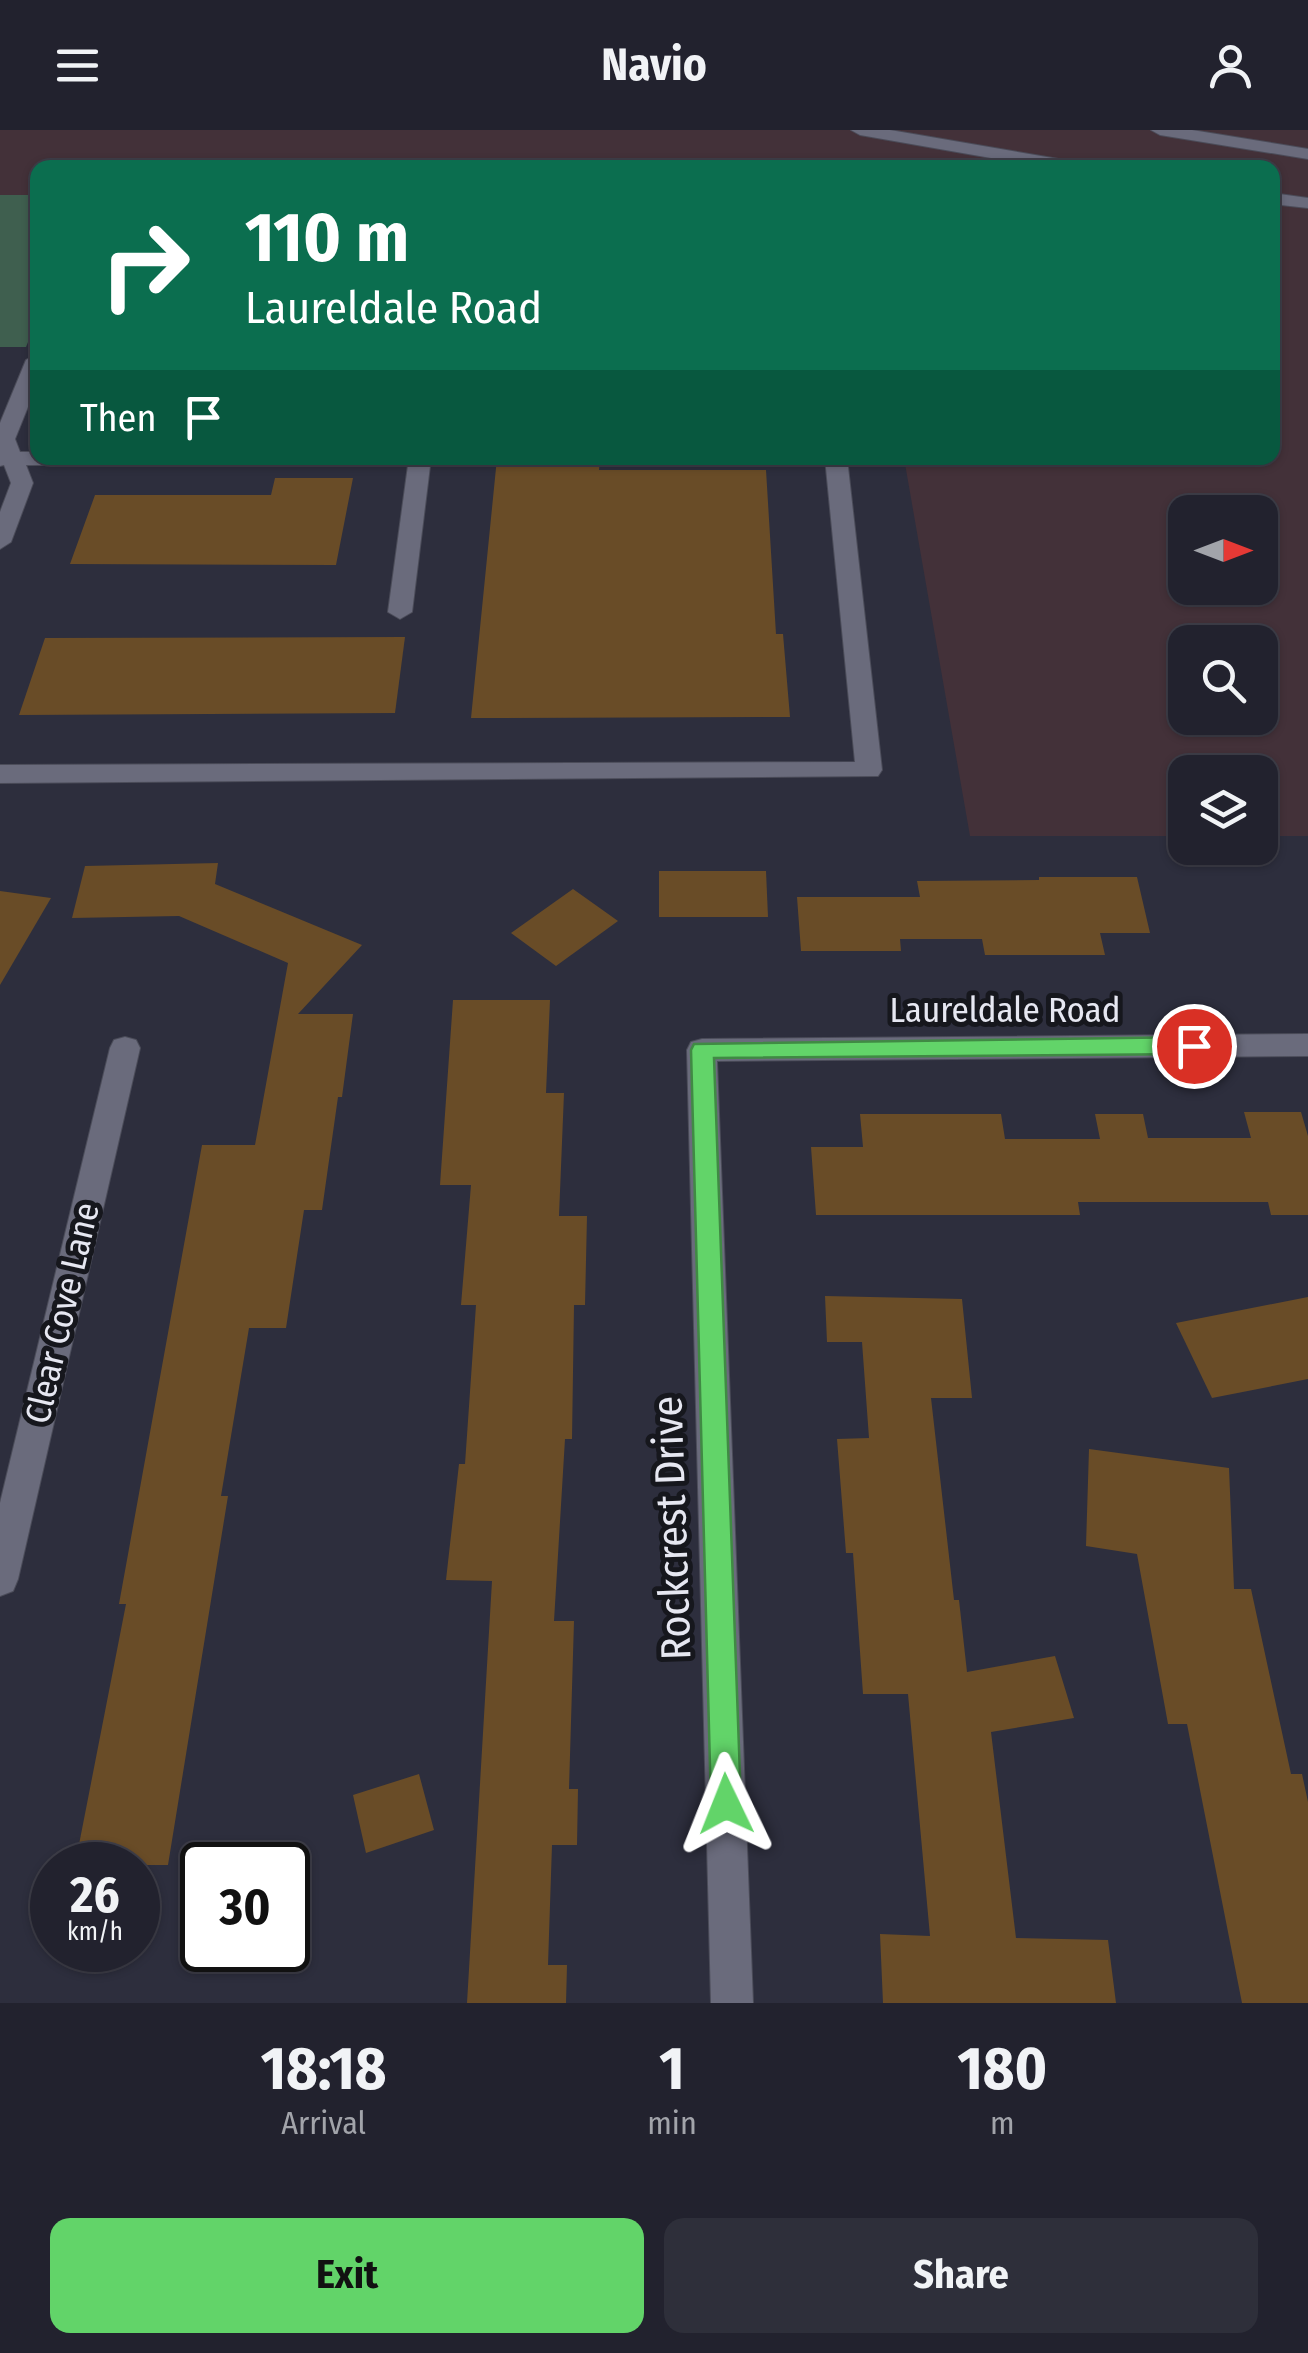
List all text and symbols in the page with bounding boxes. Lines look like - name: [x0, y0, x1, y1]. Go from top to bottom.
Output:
- icon: menu: [50, 38, 105, 93]
- text: Navio: [601, 38, 707, 92]
- icon: person: [1203, 38, 1258, 93]
- text: 110 m: [245, 196, 409, 280]
- icon: right: [80, 200, 210, 330]
- text: Laureldale Road: [245, 281, 542, 335]
- icon: arrive: [176, 390, 231, 445]
- text: Then: [80, 395, 156, 441]
- north arrow: [1168, 495, 1278, 605]
- map controls: [1168, 495, 1278, 865]
- button: search: [1168, 625, 1278, 735]
- button: layers: [1168, 755, 1278, 865]
- street label: Laureldale Road: [889, 989, 1121, 1031]
- pin: [1152, 1004, 1237, 1089]
- icon: arrive: [1167, 1019, 1222, 1074]
- street label: Clear Cove Lane: [16, 1198, 108, 1428]
- street label: Rockcrest Drive: [642, 1395, 702, 1661]
- position arrow: [674, 1752, 778, 1856]
- speed limit sign: 30: [180, 1842, 310, 1972]
- text: 26: [70, 1865, 120, 1925]
- text: km/h: [67, 1917, 123, 1947]
- text: 18:18: [261, 2033, 387, 2105]
- text: 1: [659, 2033, 685, 2105]
- text: 180: [957, 2033, 1047, 2105]
- text: Arrival: [281, 2104, 366, 2142]
- text: min: [647, 2104, 697, 2142]
- text: m: [990, 2104, 1015, 2142]
- button: Exit: [50, 2218, 644, 2333]
- button: Share: [664, 2218, 1258, 2333]

